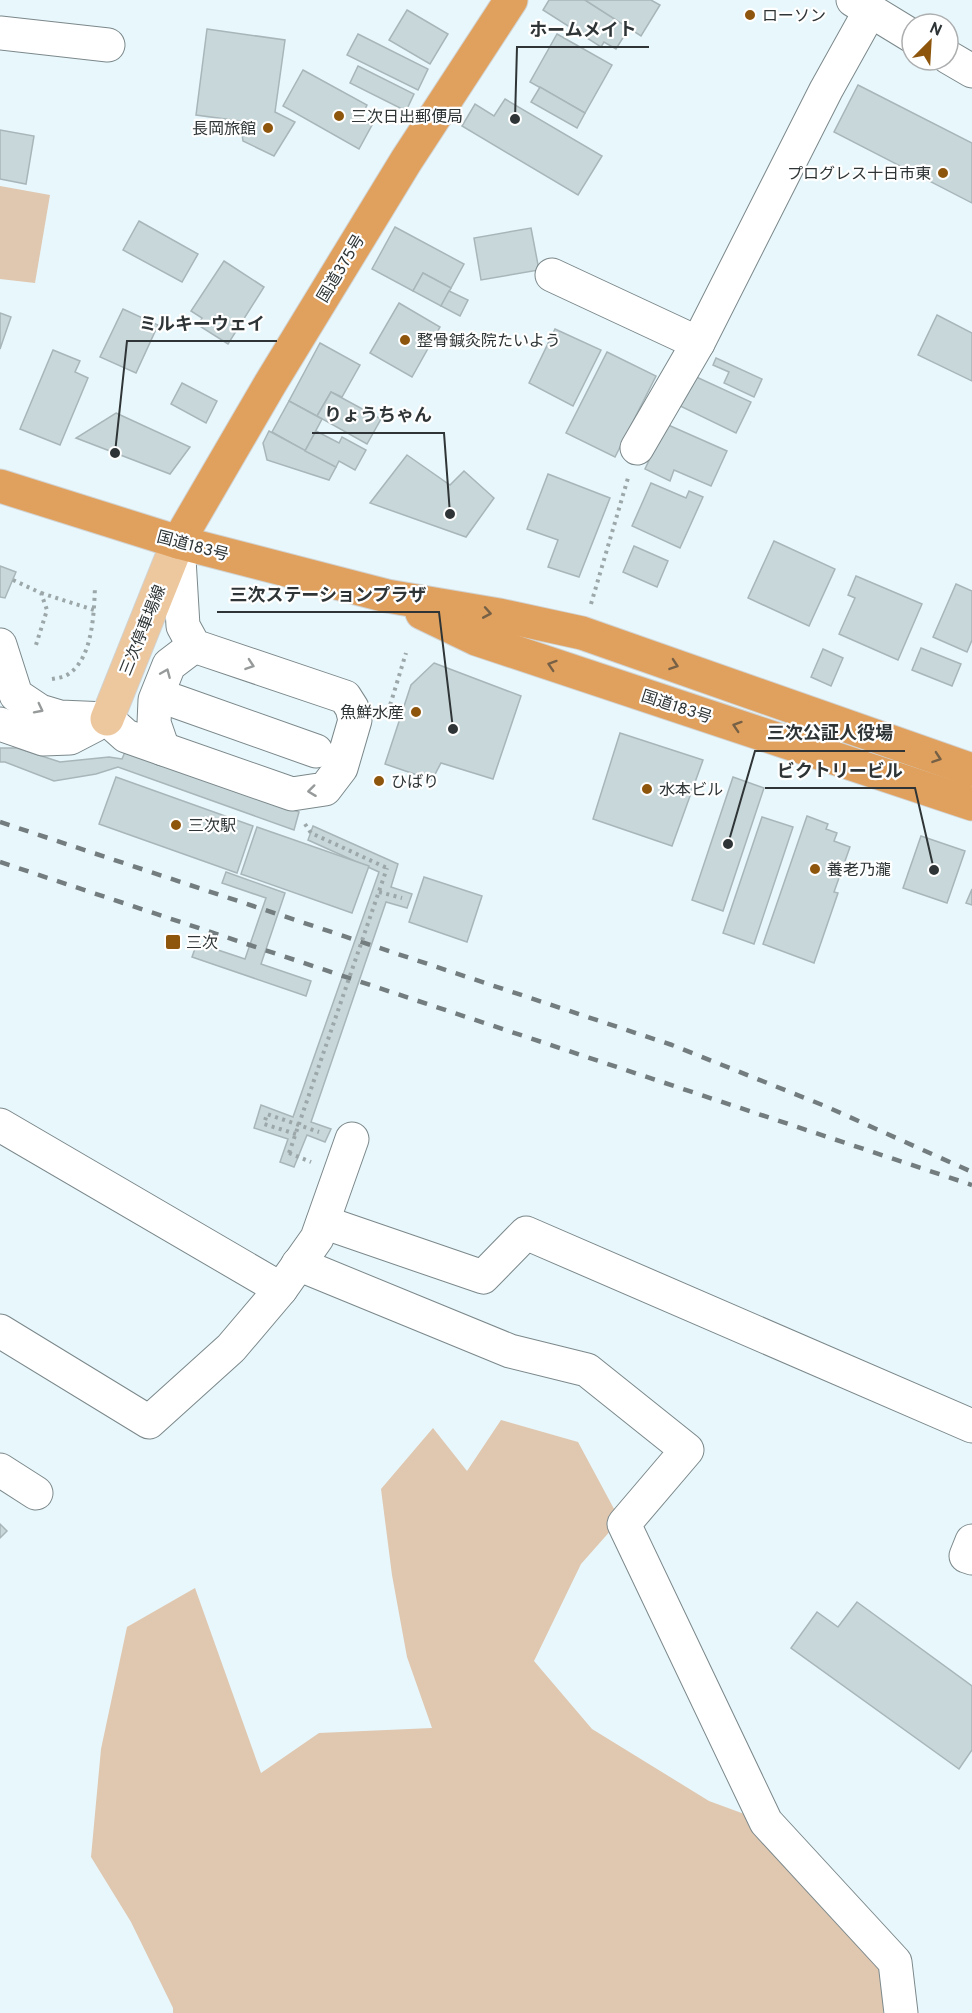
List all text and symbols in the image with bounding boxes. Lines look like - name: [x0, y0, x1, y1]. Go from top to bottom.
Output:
- place label: ローソン: [762, 7, 826, 27]
- marker: ローソン: [743, 8, 757, 22]
- callout: ホームメイト: [517, 11, 649, 47]
- north arrow: [900, 12, 960, 72]
- text: N: [926, 19, 945, 42]
- text: ホームメイト: [529, 20, 637, 43]
- place label: 三次日出郵便局: [351, 108, 463, 128]
- marker: 三次日出郵便局: [332, 109, 346, 123]
- place label: 長岡旅館: [192, 120, 256, 140]
- marker: 長岡旅館: [261, 121, 275, 135]
- place label: プログレス十日市東: [787, 165, 931, 185]
- marker: プログレス十日市東: [936, 166, 950, 180]
- street label: 国道375号: [314, 231, 370, 307]
- callout: ミルキーウェイ: [127, 305, 277, 341]
- text: ミルキーウェイ: [139, 314, 265, 337]
- place label: 整骨鍼灸院たいよう: [417, 332, 561, 352]
- marker: 整骨鍼灸院たいよう: [398, 333, 412, 347]
- callout: りょうちゃん: [312, 397, 444, 433]
- text: りょうちゃん: [324, 405, 432, 428]
- street label: 国道183号: [154, 528, 231, 566]
- callout: 三次ステーションプラザ: [217, 576, 439, 612]
- street label: 三次停車場線: [117, 582, 171, 679]
- text: 三次ステーションプラザ: [229, 585, 427, 608]
- one-way arrow: [482, 607, 491, 619]
- one-way arrow: [244, 658, 254, 670]
- one-way arrow: [668, 658, 679, 671]
- one-way arrow: [547, 659, 558, 672]
- one-way arrow: [159, 669, 171, 680]
- street label: 国道183号: [638, 687, 714, 729]
- one-way arrow: [32, 701, 43, 713]
- place label: 魚鮮水産: [340, 703, 404, 724]
- marker: 魚鮮水産: [409, 705, 423, 719]
- callout: 三次公証人役場: [755, 715, 905, 751]
- one-way arrow: [732, 721, 743, 733]
- text: 三次公証人役場: [767, 723, 893, 746]
- one-way arrow: [931, 750, 942, 763]
- callout: ビクトリービル: [765, 752, 915, 788]
- text: ビクトリービル: [777, 761, 903, 784]
- place label: ひばり: [391, 773, 439, 793]
- marker: ひばり: [372, 774, 386, 788]
- place label: 水本ビル: [659, 781, 723, 801]
- marker: 水本ビル: [640, 782, 654, 796]
- one-way arrow: [307, 784, 317, 797]
- place label: 三次駅: [188, 817, 236, 837]
- marker: 三次駅: [169, 818, 183, 832]
- place label: 養老乃瀧: [827, 861, 891, 881]
- marker: 養老乃瀧: [808, 862, 822, 876]
- marker: 三次: [164, 933, 182, 951]
- place label: 三次: [186, 934, 218, 954]

